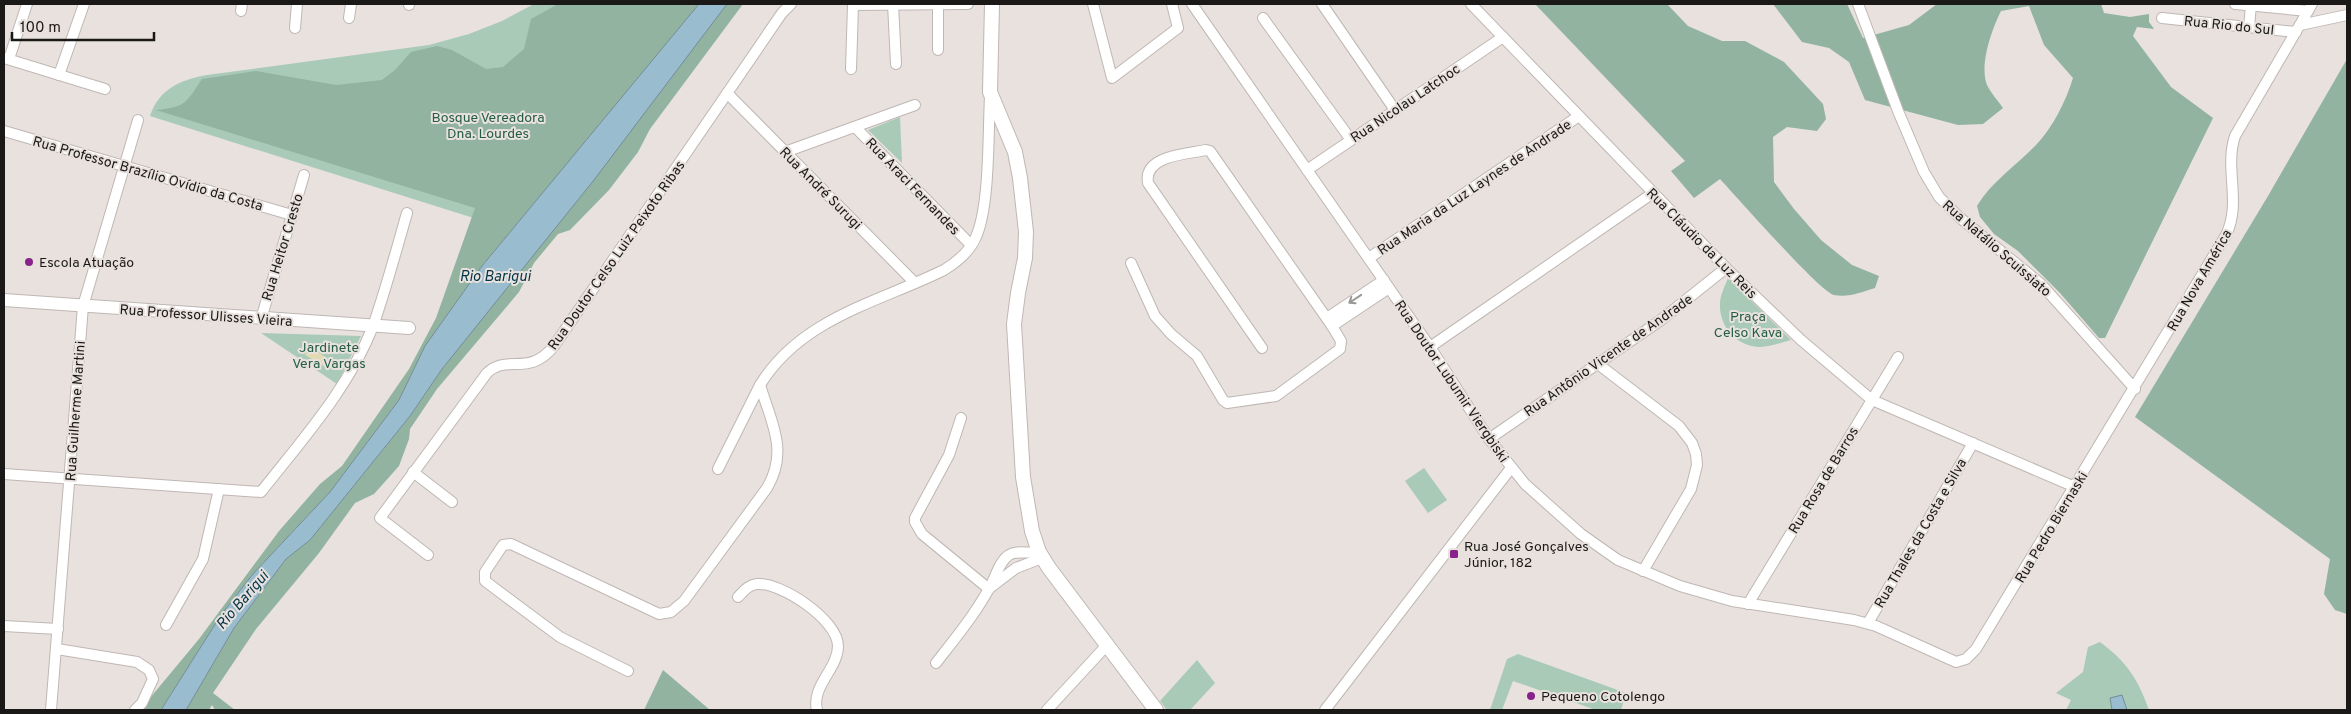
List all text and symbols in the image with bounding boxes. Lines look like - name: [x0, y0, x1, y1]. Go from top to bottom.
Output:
- scale bar: [12, 10, 155, 42]
- street label: Rua Rio do Sul: [2183, 13, 2275, 40]
- text: 100 m: [20, 19, 61, 38]
- street label: Rua Nicolau Latchoc: [1348, 61, 1464, 147]
- park label: Bosque Vereadora Dna. Lourdes: [431, 110, 545, 143]
- street label: Rua Maria da Luz Laynes de Andrade: [1375, 117, 1575, 260]
- street label: Rua Professor Brazílio Ovídio da Costa: [30, 133, 265, 216]
- street label: Rua Araci Fernandes: [861, 135, 963, 239]
- street label: Rua André Surugi: [775, 144, 865, 234]
- street label: Rua Doutor Celso Luiz Peixoto Ribas: [545, 158, 689, 354]
- street label: Rua Cláudio da Luz Reis: [1642, 185, 1760, 303]
- street label: Rua Heitor Cresto: [259, 192, 308, 303]
- street label: Rua Natálio Scuissiato: [1938, 197, 2054, 301]
- street label: Rua Nova América: [2164, 227, 2236, 335]
- place label: Escola Atuação: [39, 255, 134, 272]
- marker: Escola Atuação: [23, 256, 35, 268]
- water label: Rio Barigui: [459, 268, 532, 287]
- street label: Rua Antônio Vicente de Andrade: [1521, 291, 1697, 421]
- one-way arrow: [1348, 294, 1362, 304]
- street label: Rua Doutor Lubumir Viergbiski: [1390, 298, 1511, 466]
- street label: Rua Professor Ulisses Vieira: [119, 302, 293, 331]
- park label: Praça Celso Kava: [1714, 309, 1782, 342]
- street label: Rua Guilherme Martini: [63, 340, 90, 482]
- park label: Jardinete Vera Vargas: [292, 340, 366, 373]
- street label: Rua Rosa de Barros: [1786, 424, 1863, 537]
- street label: Rua Thales da Costa e Silva: [1871, 456, 1971, 612]
- street label: Rua Pedro Biernaski: [2012, 469, 2092, 587]
- place label: Rua José Gonçalves Júnior, 182: [1464, 539, 1589, 572]
- marker: Rua José Gonçalves Júnior, 182: [1448, 548, 1460, 560]
- water label: Rio Barigui: [213, 567, 275, 634]
- place label: Pequeno Cotolengo: [1541, 689, 1665, 706]
- marker: Pequeno Cotolengo: [1525, 690, 1537, 702]

